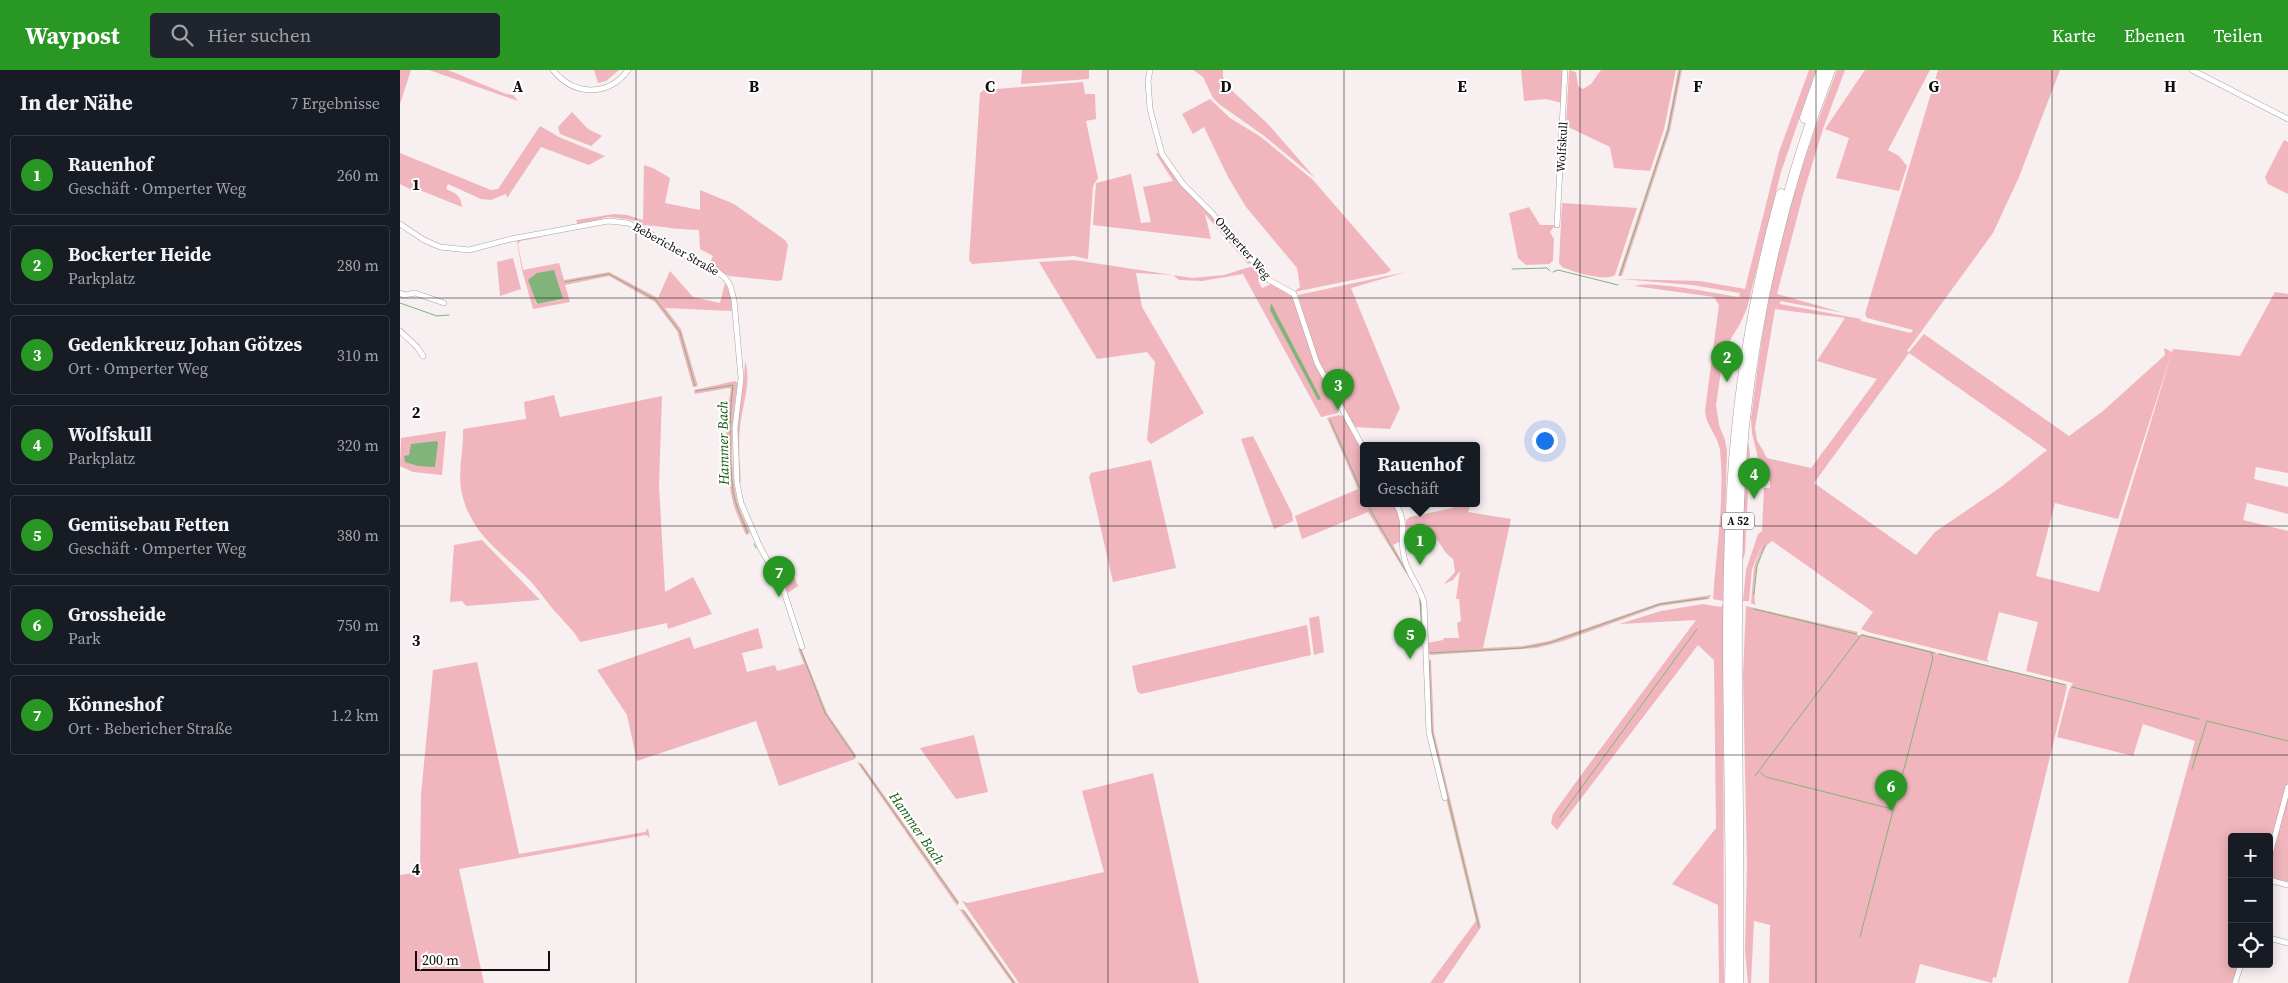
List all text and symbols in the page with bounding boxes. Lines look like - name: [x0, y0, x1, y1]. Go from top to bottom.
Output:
- search box: [150, 13, 500, 58]
- text: Waypost: [25, 19, 120, 52]
- icon: search: [168, 21, 196, 49]
- text: Hier suchen: [208, 22, 311, 48]
- text: Karte: [2052, 23, 2096, 48]
- text: Ebenen: [2124, 23, 2185, 48]
- text: Teilen: [2213, 23, 2263, 48]
- text: A: [513, 75, 524, 97]
- text: B: [749, 75, 760, 97]
- text: C: [985, 75, 995, 97]
- text: D: [1220, 75, 1232, 97]
- text: E: [1457, 75, 1467, 97]
- text: F: [1693, 75, 1703, 97]
- text: G: [1929, 75, 1940, 97]
- text: H: [2164, 75, 2176, 97]
- text: In der Nähe: [20, 88, 133, 117]
- text: 7 Ergebnisse: [290, 92, 380, 114]
- street label: Wolfskull: [1553, 121, 1571, 173]
- text: Rauenhof: [68, 151, 153, 177]
- text: 1: [33, 164, 41, 186]
- text: 260 m: [337, 164, 379, 186]
- text: 1: [412, 173, 420, 195]
- text: Geschäft · Omperter Weg: [68, 177, 246, 199]
- street label: Omperter Weg: [1211, 213, 1275, 283]
- street label: Bebericher Straße: [630, 219, 722, 279]
- text: Bockerter Heide: [68, 241, 211, 267]
- text: 2: [33, 254, 41, 276]
- text: 280 m: [337, 254, 379, 276]
- text: Parkplatz: [68, 267, 135, 289]
- text: Gedenkkreuz Johan Götzes: [68, 331, 302, 357]
- pin: 2: [1711, 341, 1743, 382]
- text: 3: [33, 344, 41, 366]
- text: 310 m: [337, 344, 379, 366]
- text: Ort · Omperter Weg: [68, 357, 208, 379]
- pin: 3: [1322, 369, 1354, 410]
- water label: Hammer Bach: [712, 400, 734, 486]
- text: 2: [412, 401, 421, 423]
- text: Wolfskull: [68, 421, 152, 447]
- your location: [1532, 428, 1558, 454]
- text: 4: [33, 434, 41, 456]
- text: 320 m: [337, 434, 379, 456]
- popup: [1360, 442, 1480, 507]
- text: Parkplatz: [68, 447, 135, 469]
- text: Rauenhof: [1377, 451, 1463, 477]
- pin: 4: [1738, 458, 1770, 499]
- text: Geschäft: [1377, 477, 1439, 499]
- text: Gemüsebau Fetten: [68, 511, 230, 537]
- road number: A 52: [1722, 512, 1754, 530]
- text: 5: [33, 524, 41, 546]
- text: 380 m: [337, 524, 379, 546]
- pin: 1: [1404, 524, 1436, 565]
- text: Geschäft · Omperter Weg: [68, 537, 246, 559]
- pin: 7: [763, 556, 795, 597]
- text: Grossheide: [68, 601, 166, 627]
- text: 6: [33, 614, 41, 636]
- text: 750 m: [337, 614, 379, 636]
- pin: 5: [1394, 618, 1426, 659]
- text: Park: [68, 627, 101, 649]
- text: 3: [412, 629, 421, 651]
- text: Könneshof: [68, 691, 162, 717]
- text: 7: [33, 704, 41, 726]
- text: 1.2 km: [331, 704, 379, 726]
- text: Ort · Bebericher Straße: [68, 717, 232, 739]
- pin: 6: [1875, 770, 1907, 811]
- water label: Hammer Bach: [884, 787, 950, 869]
- map controls: [2228, 833, 2273, 968]
- button: +: [2228, 833, 2273, 878]
- text: 4: [412, 858, 421, 880]
- button: −: [2228, 878, 2273, 923]
- button: locate: [2228, 923, 2273, 968]
- scale bar: [415, 948, 550, 971]
- text: 200 m: [422, 950, 459, 970]

